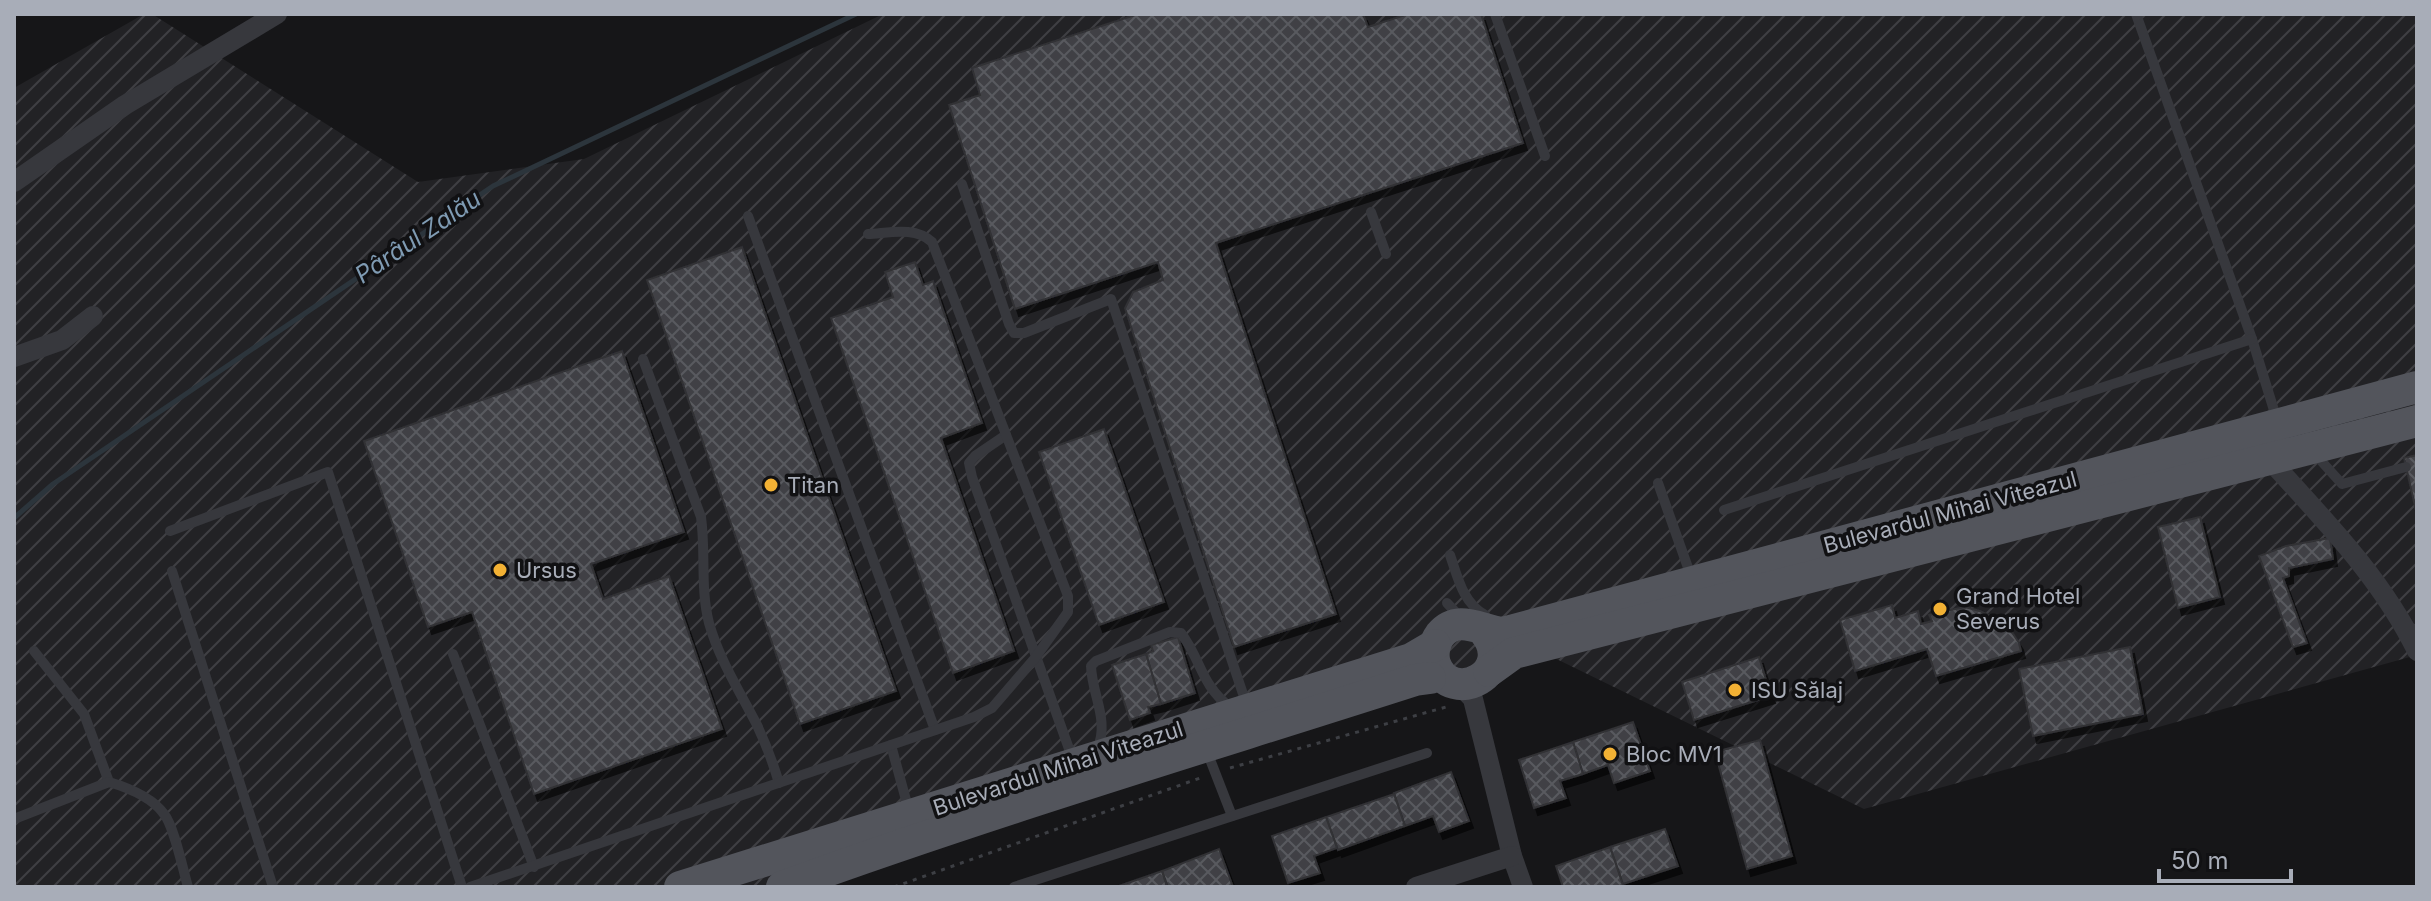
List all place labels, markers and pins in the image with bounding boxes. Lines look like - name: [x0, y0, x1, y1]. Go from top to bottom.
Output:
- place label: Titan: [787, 472, 839, 498]
- marker: Titan: [762, 476, 780, 494]
- place label: Ursus: [516, 557, 577, 583]
- marker: Ursus: [491, 561, 509, 579]
- place label: Grand Hotel Severus: [1956, 583, 2080, 634]
- marker: Grand Hotel Severus: [1931, 600, 1949, 618]
- place label: ISU Sălaj: [1751, 677, 1843, 703]
- marker: ISU Sălaj: [1726, 681, 1744, 699]
- place label: Bloc MV1: [1626, 741, 1722, 767]
- marker: Bloc MV1: [1601, 745, 1619, 763]

